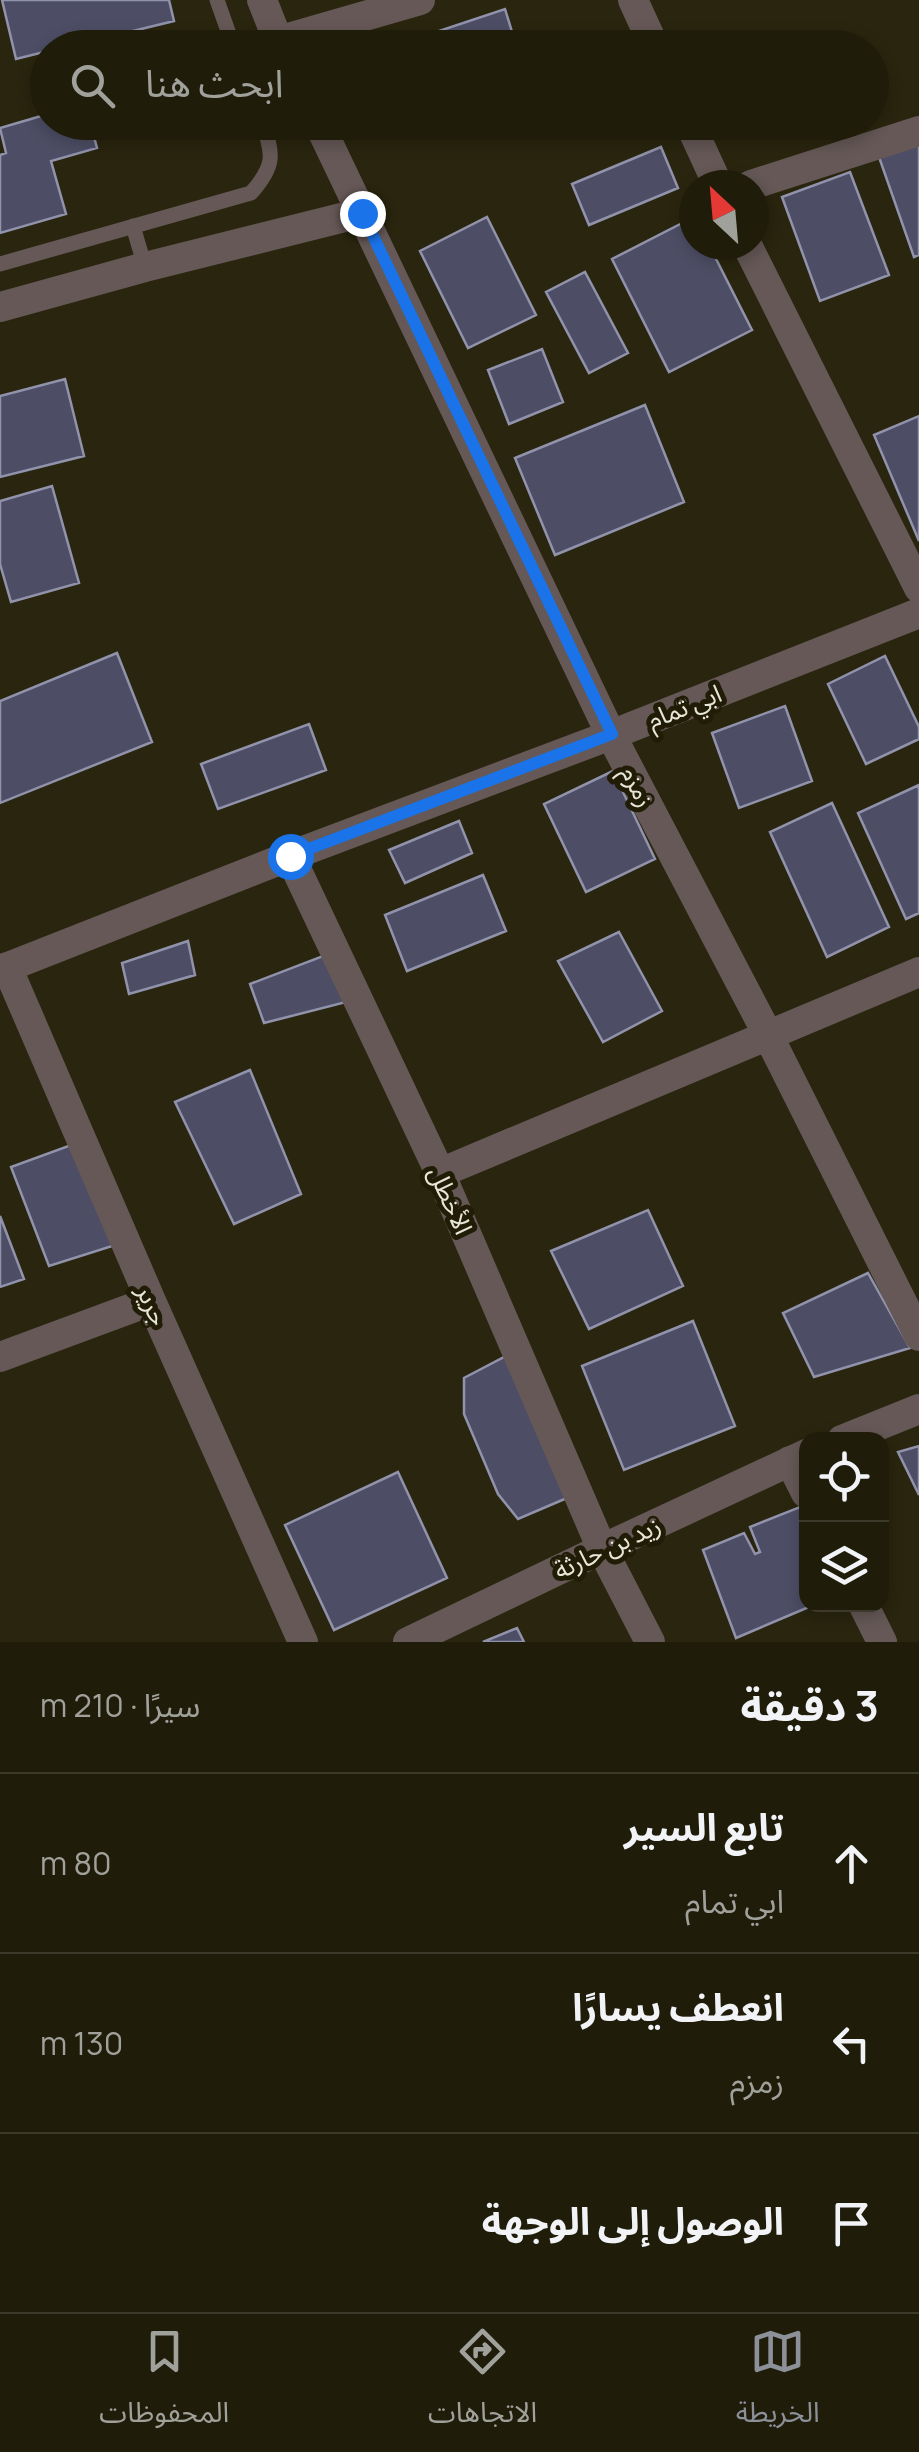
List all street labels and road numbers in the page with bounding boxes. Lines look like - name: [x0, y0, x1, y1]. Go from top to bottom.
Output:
- street label: ابي تمام: [642, 675, 728, 740]
- street label: زمزم: [610, 759, 663, 814]
- street label: الأخطل: [421, 1160, 481, 1240]
- street label: جرير: [128, 1278, 177, 1331]
- street label: زيد بن حارثة: [548, 1507, 666, 1587]

